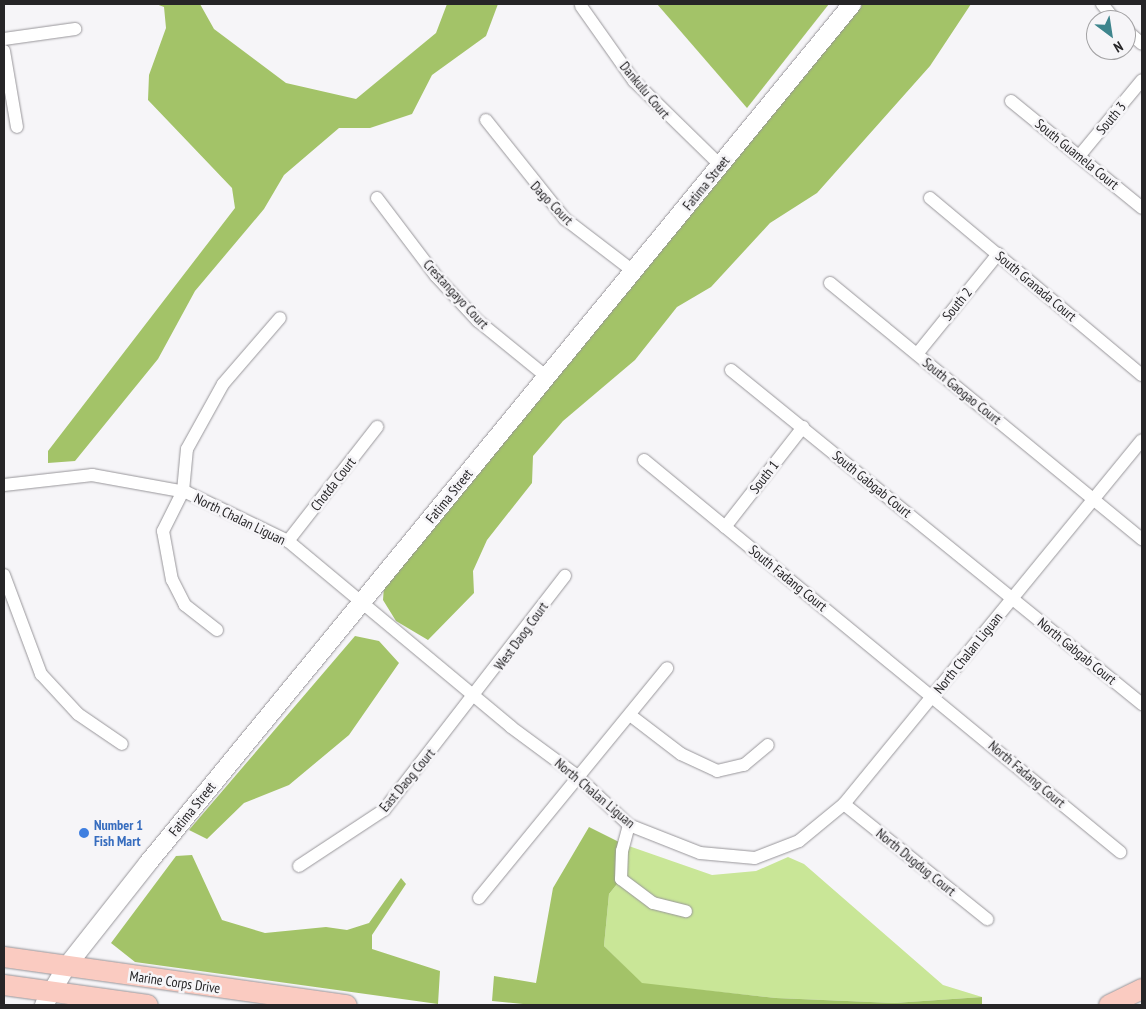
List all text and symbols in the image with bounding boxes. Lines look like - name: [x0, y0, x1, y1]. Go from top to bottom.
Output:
- north arrow: [1086, 10, 1136, 60]
- text: N: [1110, 37, 1126, 57]
- street label: Dankulu Court: [616, 58, 674, 122]
- street label: South 3: [1093, 98, 1129, 138]
- street label: South Guamela Court: [1032, 115, 1122, 193]
- street label: Fatima Street: [679, 152, 733, 214]
- street label: Dago Court: [527, 178, 577, 228]
- street label: South Granada Court: [992, 247, 1080, 325]
- street label: Crestangayo Court: [420, 256, 492, 332]
- street label: South 2: [939, 284, 975, 324]
- street label: South Gaogao Court: [919, 354, 1005, 428]
- street label: South Gabgab Court: [829, 447, 915, 521]
- street label: Chotda Court: [307, 454, 359, 514]
- street label: South 1: [746, 457, 782, 497]
- street label: Fatima Street: [422, 465, 476, 527]
- street label: North Chalan Liguan: [192, 490, 288, 548]
- street label: South Fadang Court: [746, 541, 830, 615]
- street label: West Daog Court: [491, 599, 551, 673]
- street label: North Chalan Liguan: [930, 609, 1006, 697]
- street label: North Gabgab Court: [1034, 614, 1120, 688]
- street label: North Fadang Court: [985, 737, 1069, 811]
- street label: East Daog Court: [376, 745, 438, 815]
- street label: North Chalan Liguan: [551, 755, 639, 831]
- street label: Fatima Street: [165, 778, 219, 840]
- place label: Number 1 Fish Mart: [94, 817, 143, 850]
- street label: North Dugdug Court: [873, 825, 959, 899]
- marker: Number 1 Fish Mart: [78, 827, 90, 839]
- street label: Marine Corps Drive: [129, 967, 221, 997]

